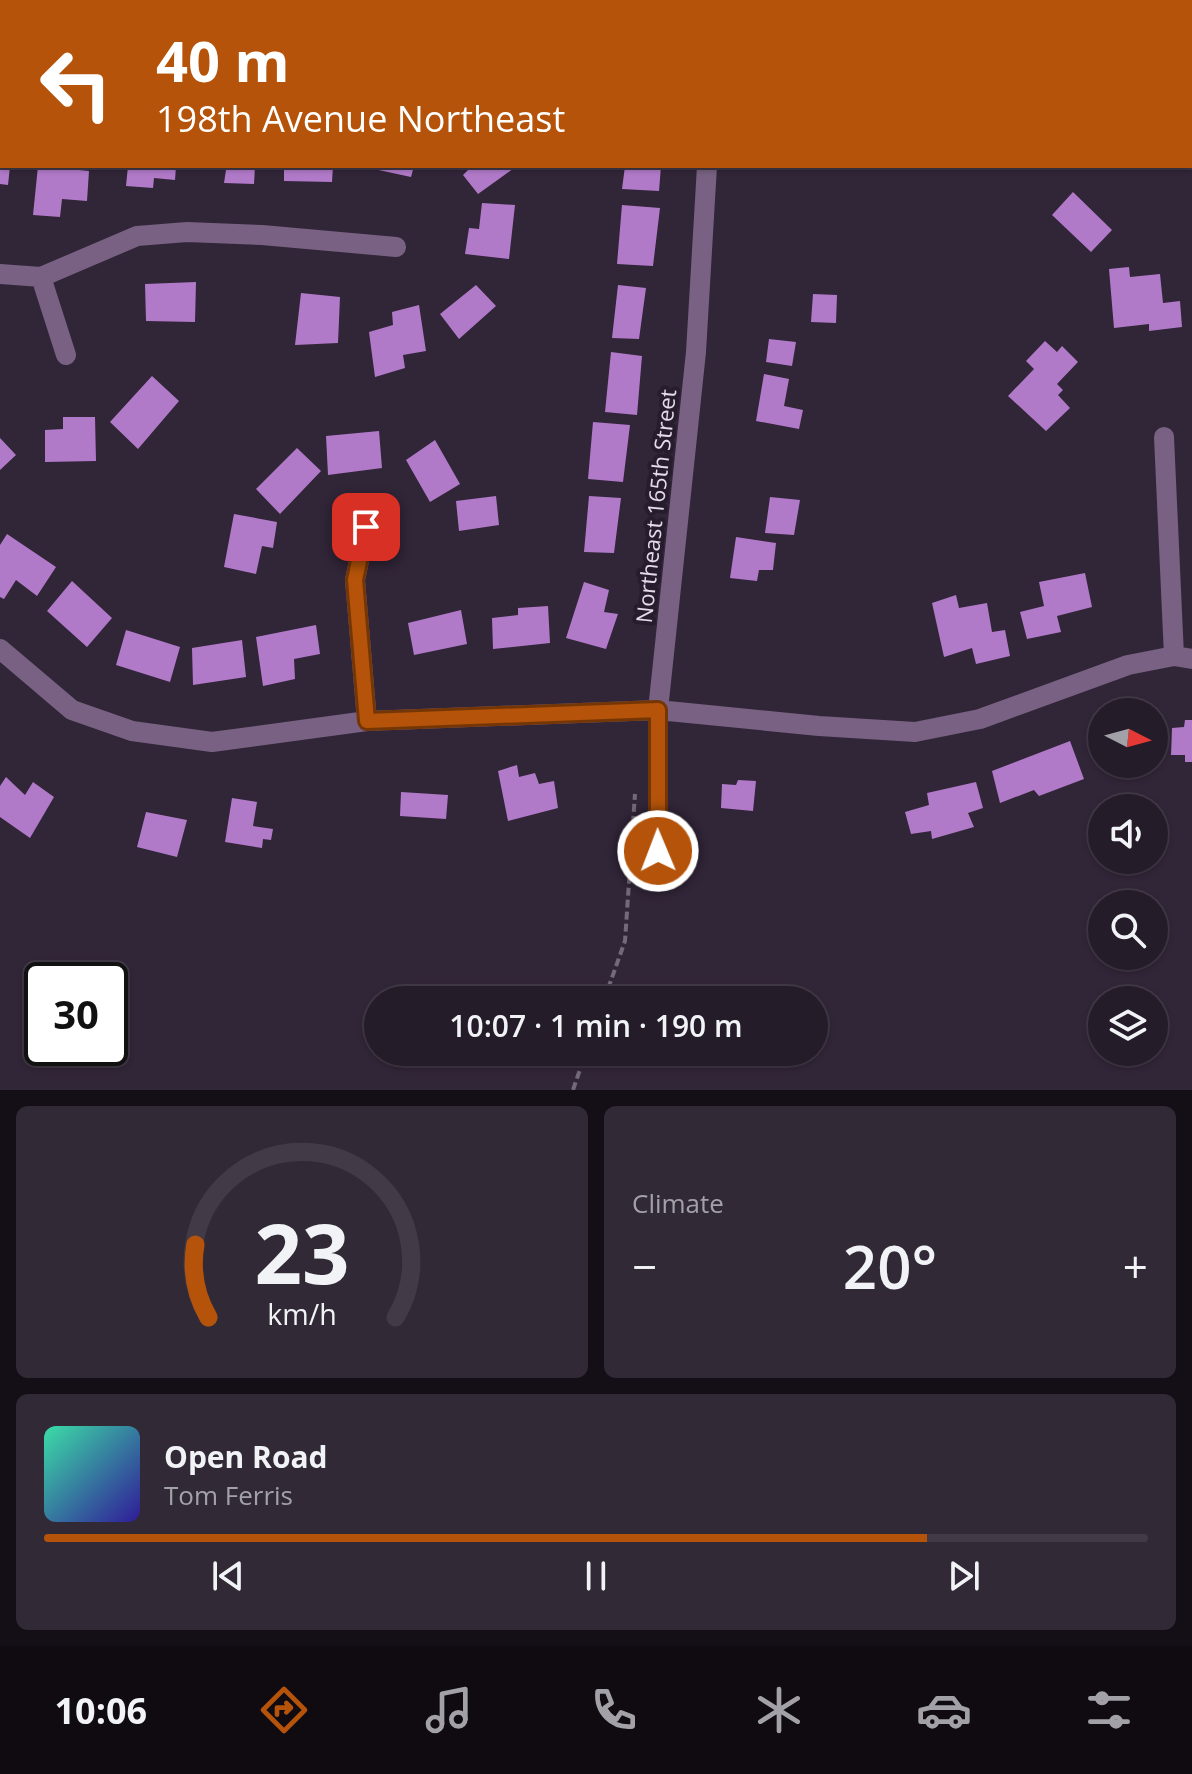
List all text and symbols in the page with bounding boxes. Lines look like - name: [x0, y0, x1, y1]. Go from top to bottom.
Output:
- text: 40 m: [156, 22, 290, 98]
- icon: left: [24, 32, 128, 136]
- text: 198th Avenue Northeast: [156, 94, 565, 143]
- street label: Northeast 165th Street: [628, 387, 682, 624]
- pin: [332, 493, 400, 561]
- icon: arrive: [344, 505, 388, 549]
- north arrow: [1088, 698, 1168, 778]
- map controls: [1088, 698, 1168, 1066]
- button: sound: [1088, 794, 1168, 874]
- position arrow: [616, 809, 700, 893]
- button: search: [1088, 890, 1168, 970]
- speed limit sign: 30: [24, 962, 128, 1066]
- button: layers: [1088, 986, 1168, 1066]
- text: 10:07 · 1 min · 190 m: [449, 1005, 743, 1046]
- text: Climate: [632, 1185, 724, 1221]
- text: 23: [254, 1195, 350, 1308]
- text: 20°: [843, 1225, 937, 1307]
- text: −: [632, 1236, 657, 1296]
- text: +: [1123, 1236, 1148, 1296]
- text: km/h: [267, 1294, 337, 1333]
- text: Open Road: [164, 1436, 328, 1477]
- text: Tom Ferris: [164, 1477, 293, 1513]
- icon: previous: [206, 1554, 250, 1598]
- icon: pause: [574, 1554, 618, 1598]
- icon: next: [942, 1554, 986, 1598]
- icon: directions: [256, 1682, 312, 1738]
- icon: music: [421, 1682, 477, 1738]
- icon: phone: [586, 1682, 642, 1738]
- icon: climate: [751, 1682, 807, 1738]
- icon: car: [916, 1682, 972, 1738]
- icon: filters: [1081, 1682, 1137, 1738]
- text: 10:06: [55, 1686, 147, 1735]

